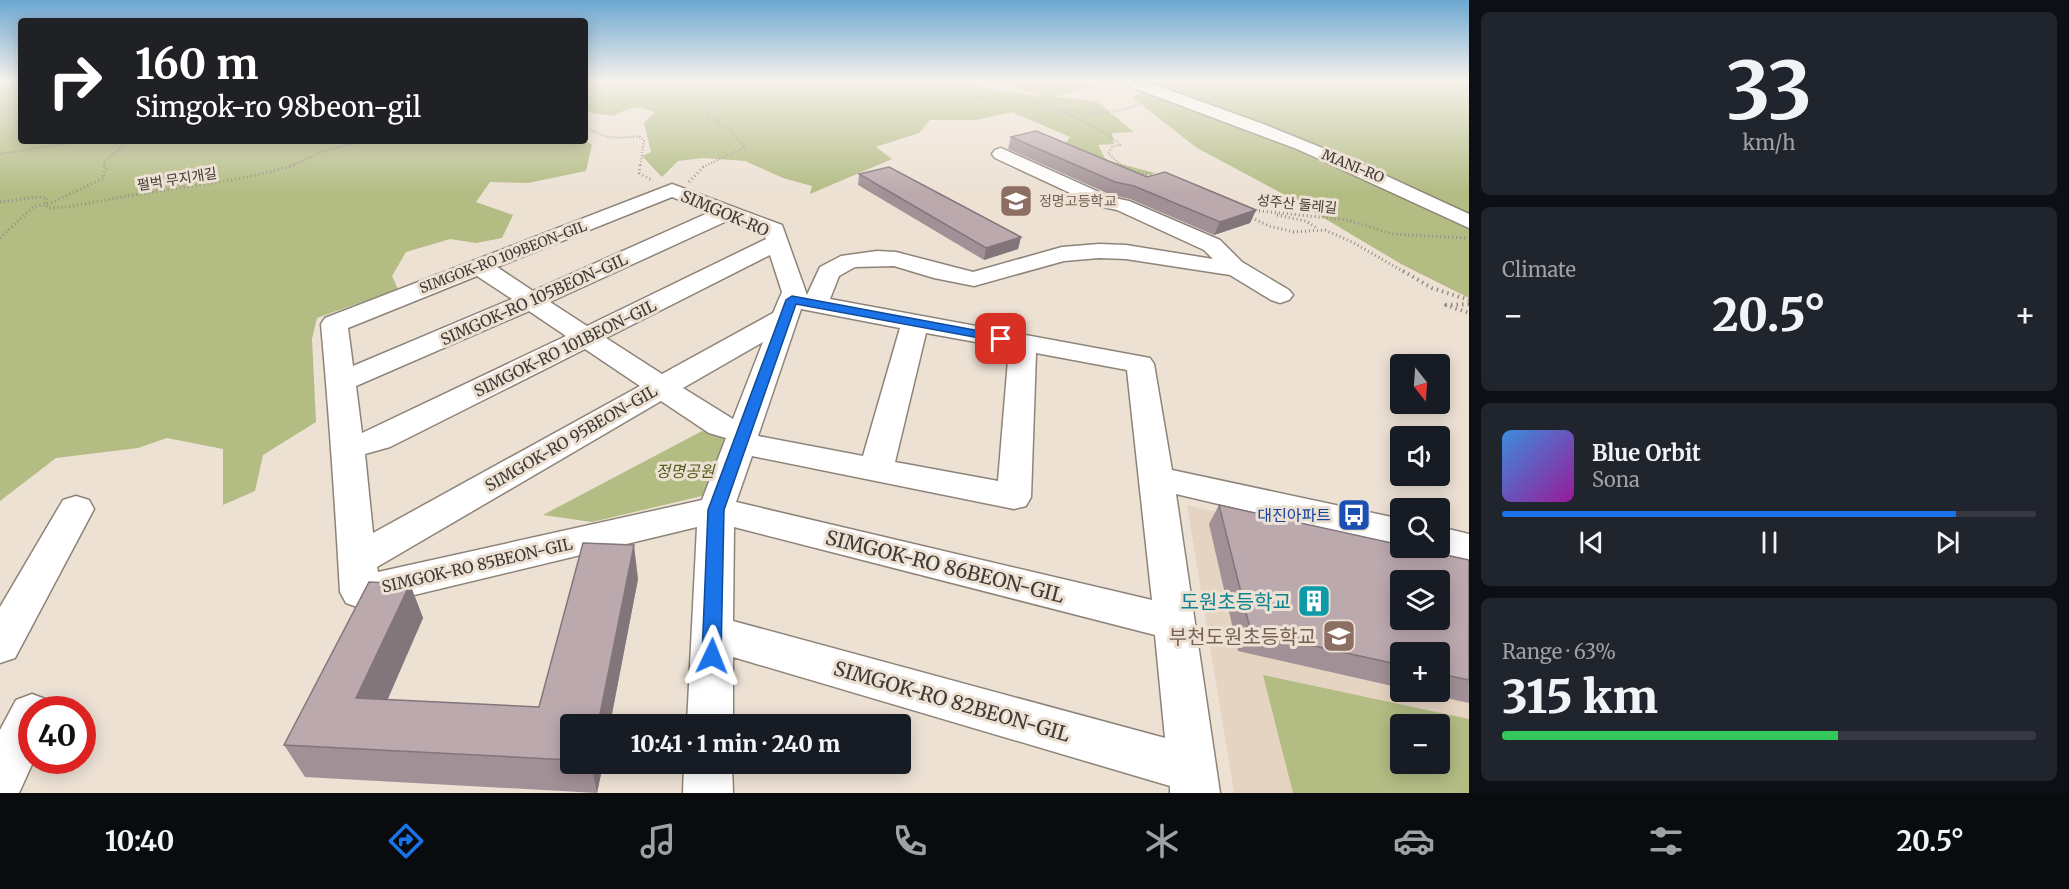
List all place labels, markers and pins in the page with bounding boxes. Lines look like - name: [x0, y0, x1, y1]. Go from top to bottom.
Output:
- school or university icon: 정명고등학교: [998, 183, 1034, 219]
- place label: 정명고등학교: [1039, 192, 1116, 210]
- pin: [975, 313, 1026, 364]
- bus stop icon: 대진아파트: [1336, 497, 1372, 533]
- place label: 대진아파트: [1257, 505, 1331, 525]
- building icon: 도원초등학교: [1296, 583, 1332, 619]
- place label: 도원초등학교: [1181, 589, 1291, 614]
- school or university icon: 부천도원초등학교: [1321, 618, 1357, 654]
- place label: 부천도원초등학교: [1169, 624, 1316, 649]

